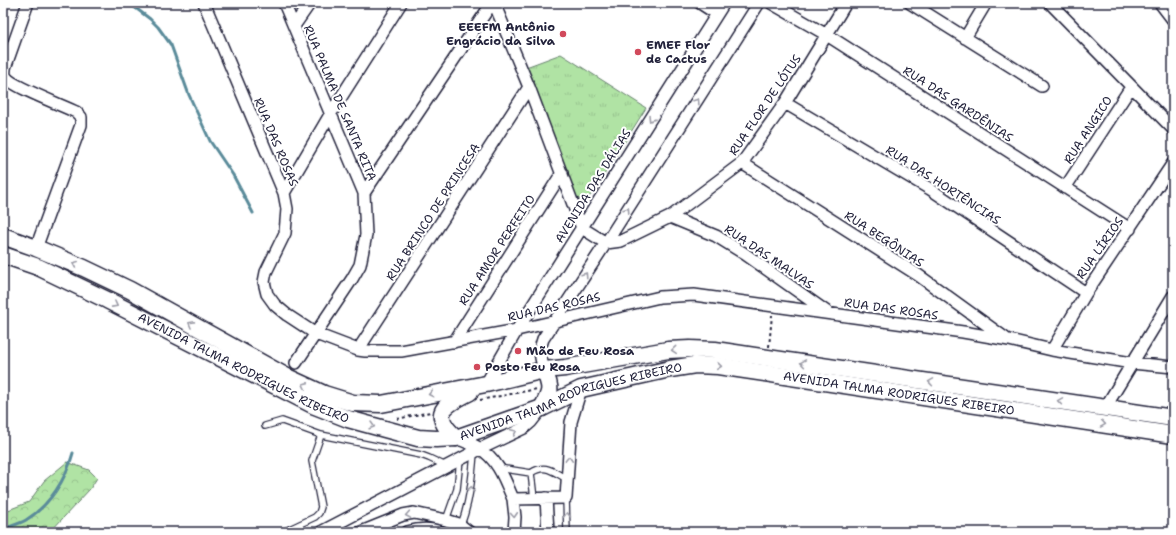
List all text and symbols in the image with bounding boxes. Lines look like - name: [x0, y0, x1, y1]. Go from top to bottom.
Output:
- place label: EEEFM Antônio Engrácio da Silva: [446, 19, 556, 49]
- street label: RUA PALMA DE SANTA RITA: [300, 23, 380, 184]
- marker: EEEFM Antônio Engrácio da Silva: [558, 29, 568, 39]
- place label: EMEF Flor de Cactus: [646, 37, 711, 67]
- marker: EMEF Flor de Cactus: [633, 47, 643, 57]
- street label: RUA FLOR DE LÓTUS: [725, 51, 805, 159]
- street label: RUA DAS GARDÊNIAS: [900, 62, 1016, 146]
- street label: RUA ANGICO: [1060, 93, 1116, 167]
- street label: RUA DAS ROSAS: [250, 95, 302, 189]
- one-way arrow: [692, 98, 699, 105]
- one-way arrow: [648, 115, 655, 122]
- street label: AVENIDA DAS DÁLIAS: [551, 126, 635, 246]
- street label: RUA BRINCO DE PRINCESA: [383, 140, 484, 284]
- street label: RUA DAS HORTÊNCIAS: [882, 142, 1004, 228]
- street label: RUA AMOR PERFEITO: [455, 192, 539, 308]
- one-way arrow: [622, 207, 630, 214]
- street label: RUA BEGÔNIAS: [841, 207, 927, 271]
- street label: RUA LÍRIOS: [1073, 214, 1127, 282]
- street label: RUA DAS MALVAS: [721, 221, 817, 293]
- one-way arrow: [72, 261, 79, 269]
- one-way arrow: [580, 272, 588, 279]
- street label: RUA DAS ROSAS: [506, 288, 602, 325]
- street label: RUA DAS ROSAS: [843, 294, 939, 324]
- one-way arrow: [111, 300, 119, 307]
- street label: AVENIDA TALMA RODRIGUES RIBEIRO: [135, 309, 351, 427]
- one-way arrow: [187, 321, 195, 328]
- place label: Mão de Feu Rosa: [526, 343, 635, 359]
- one-way arrow: [671, 345, 677, 354]
- marker: Mão de Feu Rosa: [513, 346, 523, 356]
- street label: AVENIDA TALMA RODRIGUES RIBEIRO: [457, 359, 683, 444]
- place label: Posto Feu Rosa: [485, 359, 581, 375]
- one-way arrow: [799, 359, 806, 368]
- marker: Posto Feu Rosa: [472, 362, 482, 372]
- one-way arrow: [715, 362, 722, 371]
- street label: AVENIDA TALMA RODRIGUES RIBEIRO: [782, 368, 1016, 419]
- one-way arrow: [928, 378, 934, 387]
- one-way arrow: [302, 382, 309, 390]
- one-way arrow: [428, 390, 434, 398]
- one-way arrow: [1057, 397, 1063, 406]
- one-way arrow: [1100, 419, 1106, 428]
- one-way arrow: [368, 421, 375, 429]
- one-way arrow: [510, 429, 517, 437]
- one-way arrow: [564, 456, 573, 462]
- one-way arrow: [466, 486, 475, 492]
- one-way arrow: [405, 510, 411, 518]
- one-way arrow: [510, 512, 519, 518]
- one-way arrow: [563, 512, 571, 518]

